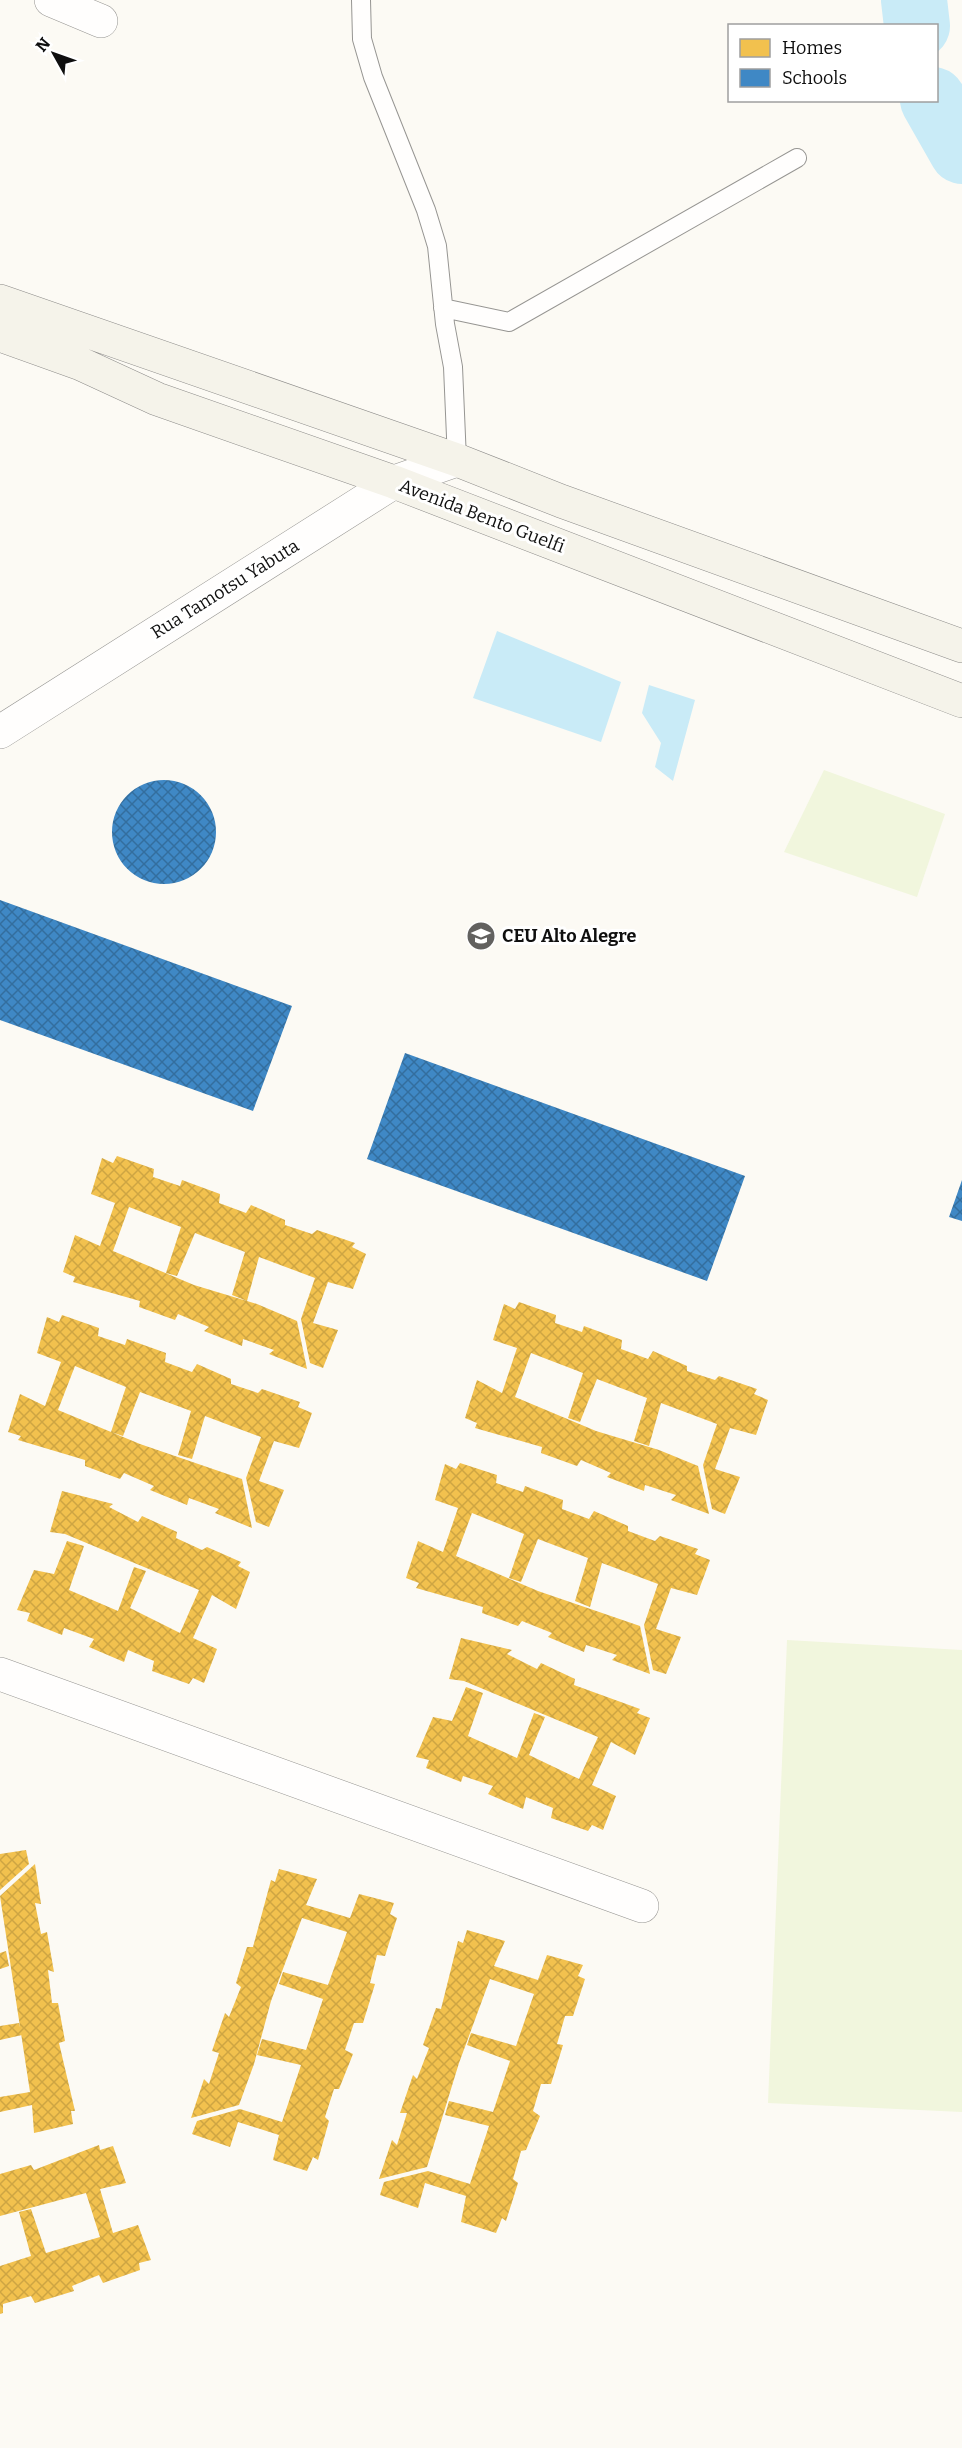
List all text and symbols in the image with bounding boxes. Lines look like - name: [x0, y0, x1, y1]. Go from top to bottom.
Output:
- north arrow: [24, 24, 84, 84]
- legend: [728, 24, 938, 102]
- text: N: [32, 34, 54, 56]
- text: Homes: [782, 37, 842, 59]
- text: Schools: [782, 67, 847, 89]
- street label: Avenida Bento Guelfi: [396, 474, 568, 558]
- street label: Rua Tamotsu Yabuta: [147, 534, 303, 643]
- school or university icon: CEU Alto Alegre: [465, 920, 497, 952]
- place label: CEU Alto Alegre: [502, 925, 636, 947]

